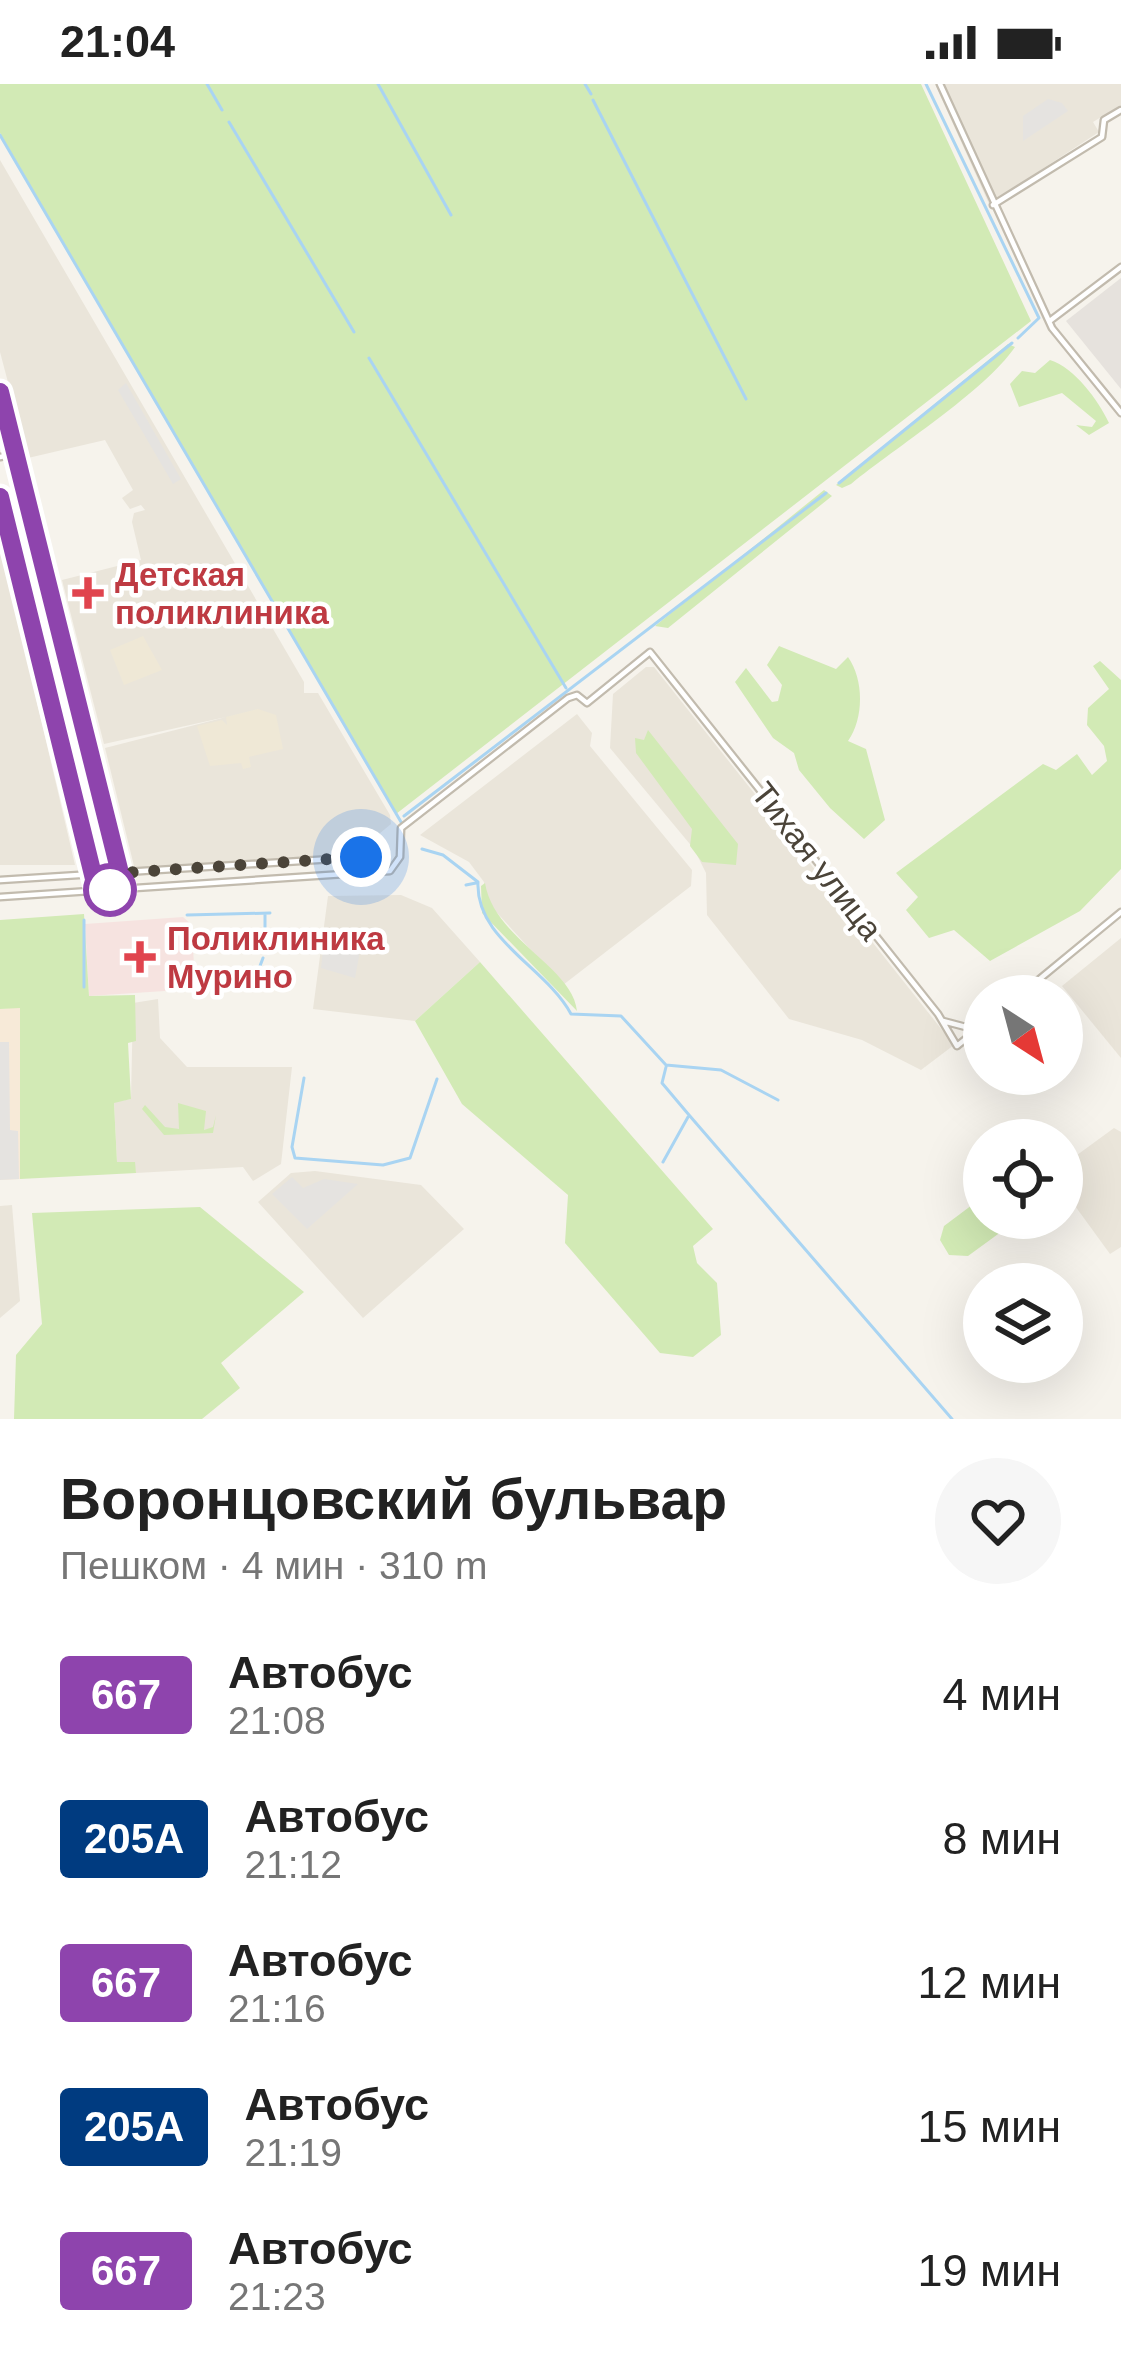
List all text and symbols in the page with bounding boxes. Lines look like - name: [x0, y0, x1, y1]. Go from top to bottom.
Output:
- text: 21:04: [60, 16, 175, 67]
- place label: Детская поликлиника: [115, 556, 329, 631]
- marker: Детская поликлиника: [72, 577, 104, 609]
- street label: Тихая улица: [744, 775, 890, 948]
- your location: [331, 827, 391, 887]
- unlabelled marker: [85, 865, 135, 915]
- place label: Поликлиника Мурино: [167, 920, 385, 995]
- marker: Поликлиника Мурино: [124, 941, 156, 973]
- north arrow: [963, 975, 1083, 1095]
- map controls: [963, 975, 1083, 1383]
- button: locate: [963, 1119, 1083, 1239]
- button: layers: [963, 1263, 1083, 1383]
- button: heart: [935, 1458, 1061, 1584]
- text: Воронцовский бульвар: [60, 1467, 727, 1531]
- text: Пешком · 4 мин · 310 m: [60, 1544, 487, 1587]
- text: Автобус: [228, 1647, 413, 1698]
- text: 4 мин: [943, 1669, 1061, 1720]
- text: 667: [91, 1671, 161, 1718]
- text: 21:08: [228, 1699, 326, 1742]
- text: Автобус: [244, 1791, 429, 1842]
- text: 8 мин: [943, 1813, 1061, 1864]
- text: 205А: [84, 1815, 184, 1862]
- text: 21:12: [244, 1843, 342, 1886]
- text: Автобус: [228, 1935, 413, 1986]
- text: 12 мин: [918, 1957, 1061, 2008]
- text: 667: [91, 1959, 161, 2006]
- text: 21:16: [228, 1987, 326, 2030]
- text: Автобус: [244, 2079, 429, 2130]
- text: 15 мин: [918, 2101, 1061, 2152]
- text: 205А: [84, 2103, 184, 2150]
- text: 21:19: [244, 2131, 342, 2174]
- text: Автобус: [228, 2223, 413, 2274]
- text: 19 мин: [918, 2245, 1061, 2296]
- text: 667: [91, 2247, 161, 2294]
- text: 21:23: [228, 2275, 326, 2318]

